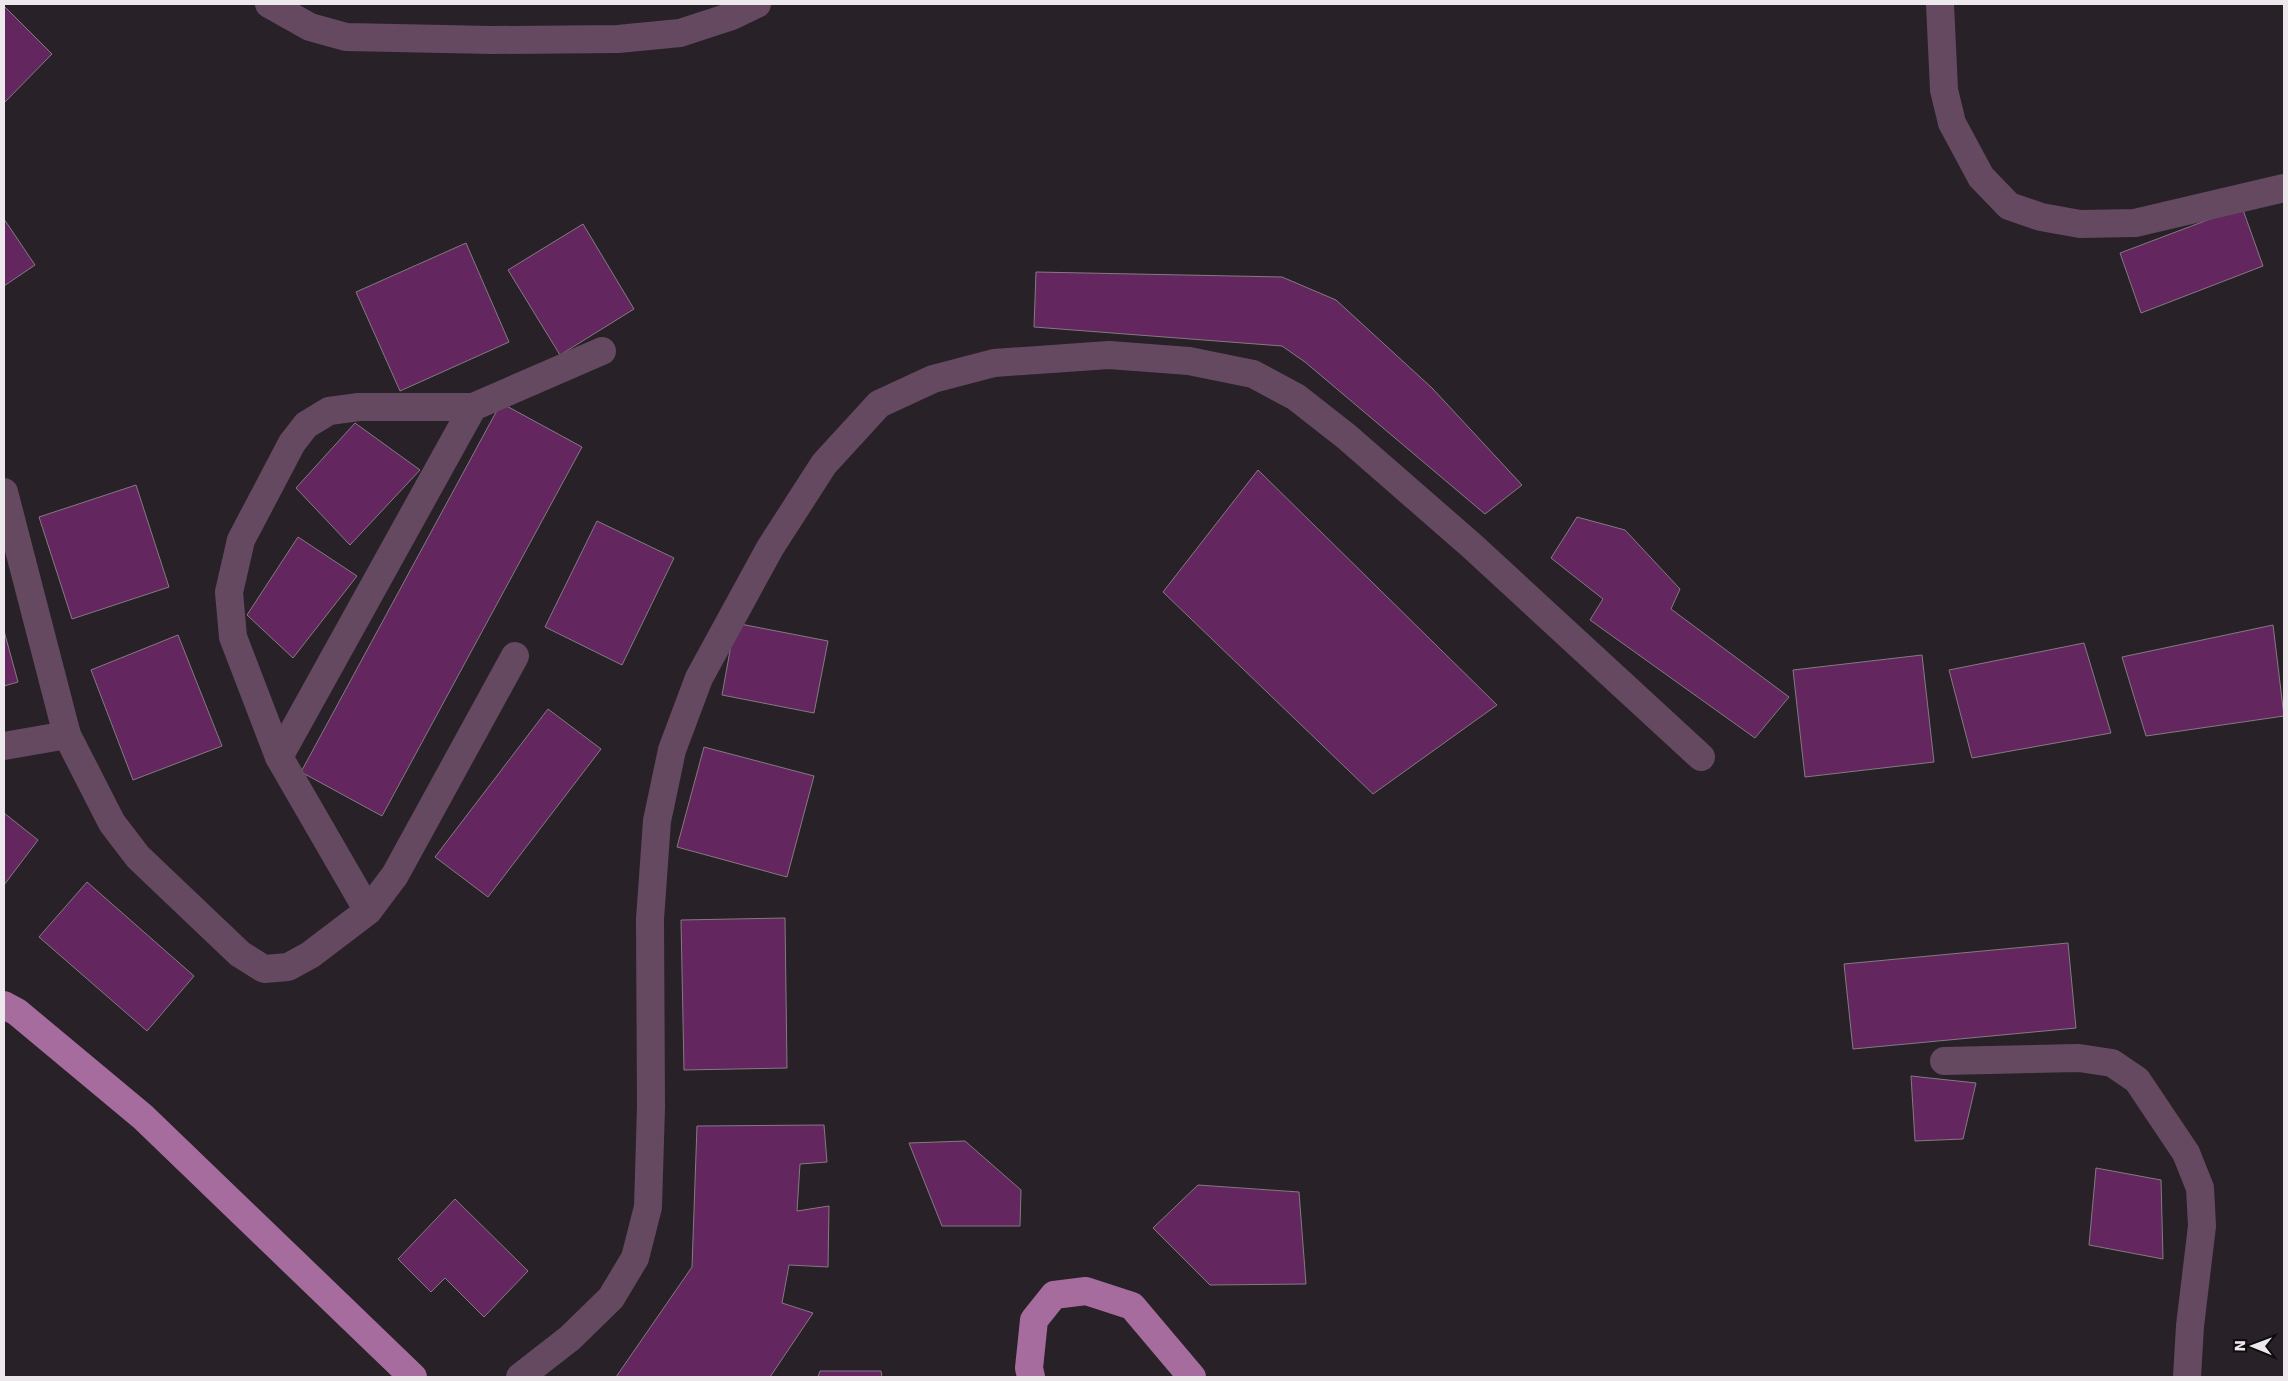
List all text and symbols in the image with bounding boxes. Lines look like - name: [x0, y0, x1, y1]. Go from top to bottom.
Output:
- north arrow: [2228, 1321, 2278, 1371]
- text: N: [2232, 1340, 2248, 1352]

